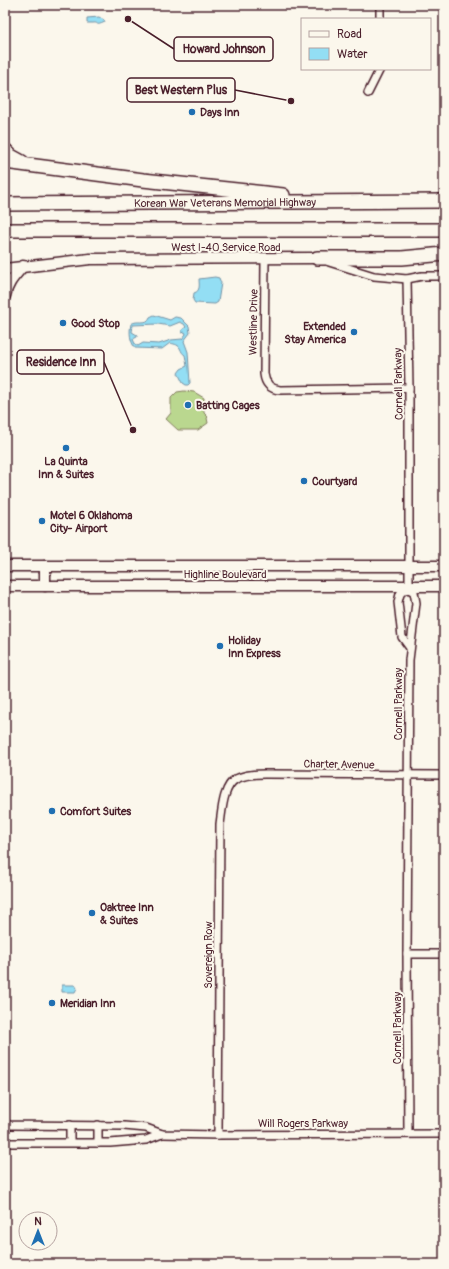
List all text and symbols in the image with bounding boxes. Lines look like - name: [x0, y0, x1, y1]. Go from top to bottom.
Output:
- legend: [301, 18, 431, 70]
- text: Road: [337, 27, 362, 42]
- callout: Howard Johnson: [174, 37, 273, 61]
- text: Howard Johnson: [183, 42, 266, 57]
- text: Water: [337, 47, 368, 62]
- callout: Best Western Plus: [127, 78, 235, 102]
- text: Best Western Plus: [135, 83, 228, 98]
- place label: Days Inn: [200, 106, 240, 119]
- marker: Days Inn: [187, 107, 197, 117]
- street label: Korean War Veterans Memorial Highway: [134, 196, 316, 210]
- street label: West I-40 Service Road: [171, 241, 281, 254]
- street label: Westline Drive: [246, 288, 261, 355]
- place label: Good Stop: [71, 317, 120, 330]
- marker: Good Stop: [58, 318, 68, 328]
- place label: Extended Stay America: [284, 320, 346, 346]
- marker: Extended Stay America: [349, 327, 359, 337]
- street label: Cornell Parkway: [391, 347, 406, 420]
- callout: Residence Inn: [17, 350, 104, 374]
- text: Residence Inn: [26, 355, 96, 370]
- place label: Batting Cages: [196, 399, 260, 412]
- marker: Batting Cages: [183, 400, 193, 410]
- marker: La Quinta Inn & Suites: [61, 443, 71, 453]
- place label: La Quinta Inn & Suites: [38, 455, 94, 481]
- place label: Courtyard: [312, 475, 358, 488]
- marker: Courtyard: [299, 476, 309, 486]
- place label: Motel 6 Oklahoma City- Airport: [50, 509, 132, 535]
- marker: Motel 6 Oklahoma City- Airport: [37, 516, 47, 526]
- street label: Highline Boulevard: [183, 568, 267, 581]
- place label: Holiday Inn Express: [228, 634, 281, 660]
- marker: Holiday Inn Express: [215, 641, 225, 651]
- street label: Cornell Parkway: [392, 668, 405, 740]
- street label: Charter Avenue: [303, 757, 375, 772]
- place label: Comfort Suites: [60, 805, 131, 818]
- marker: Comfort Suites: [47, 806, 57, 816]
- place label: Oaktree Inn & Suites: [100, 901, 154, 927]
- marker: Oaktree Inn & Suites: [87, 908, 97, 918]
- street label: Sovereign Row: [202, 921, 215, 989]
- street label: Cornell Parkway: [391, 992, 404, 1064]
- place label: Meridian Inn: [60, 997, 116, 1010]
- marker: Meridian Inn: [47, 998, 57, 1008]
- street label: Will Rogers Parkway: [258, 1117, 348, 1130]
- north arrow: [18, 1211, 58, 1251]
- text: N: [34, 1215, 42, 1228]

